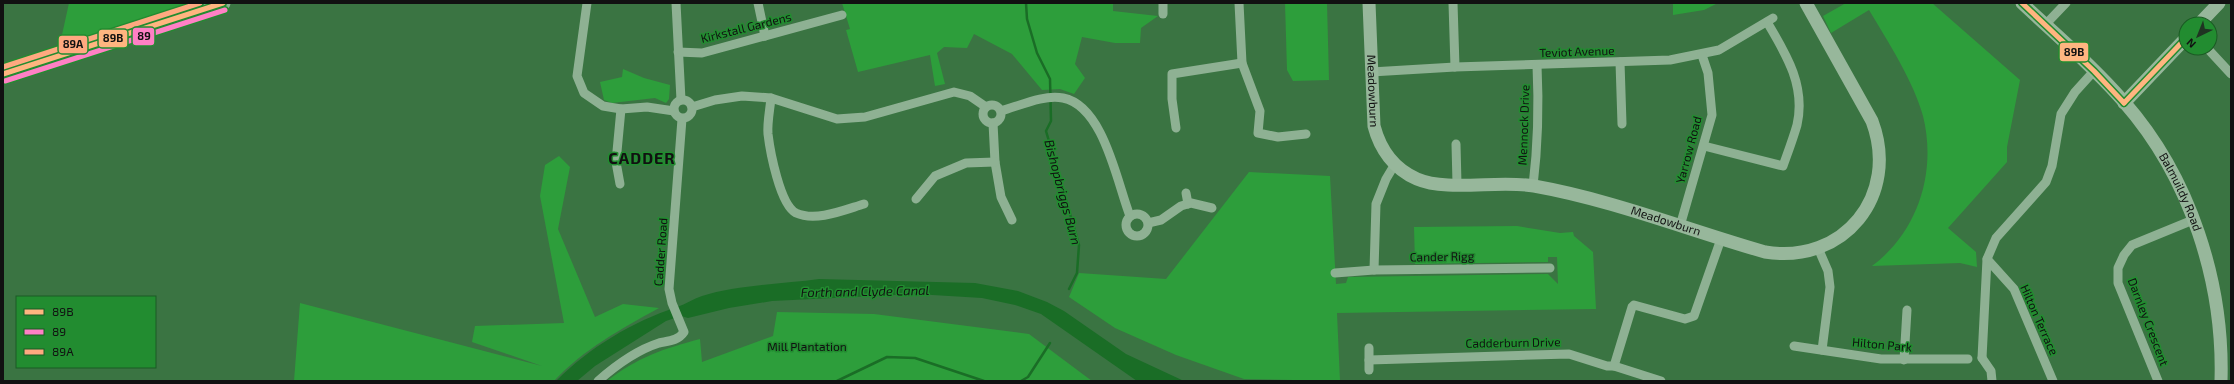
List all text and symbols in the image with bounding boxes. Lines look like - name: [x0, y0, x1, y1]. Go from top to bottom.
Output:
- street label: Kirkstall Gardens: [699, 9, 793, 45]
- north arrow: [2178, 16, 2218, 56]
- line badge: 89: [132, 27, 155, 46]
- line badge: 89B: [98, 29, 128, 48]
- text: 89: [137, 29, 151, 42]
- text: 89B: [103, 31, 123, 44]
- line badge: 89A: [58, 35, 88, 54]
- text: N: [2183, 36, 2198, 51]
- text: 89A: [63, 37, 84, 50]
- line badge: 89B: [2059, 42, 2089, 62]
- street label: Teviot Avenue: [1539, 43, 1615, 59]
- text: 89B: [2064, 45, 2084, 58]
- street label: Meadowburn: [1365, 54, 1382, 127]
- street label: Mennock Drive: [1515, 84, 1531, 166]
- street label: Yarrow Road: [1672, 115, 1704, 185]
- water label: Bishopbriggs Burn: [1041, 138, 1085, 246]
- district label: CADDER: [608, 148, 676, 167]
- street label: Balmuildy Road: [2157, 150, 2205, 233]
- street label: Meadowburn: [1629, 202, 1703, 238]
- street label: Cadder Road: [651, 217, 669, 287]
- street label: Cander Rigg: [1409, 248, 1475, 264]
- street label: Darnley Crescent: [2126, 276, 2172, 368]
- water label: Forth and Clyde Canal: [801, 282, 930, 300]
- street label: Hilton Terrace: [2018, 282, 2062, 357]
- legend: [16, 296, 156, 368]
- text: 89B: [52, 304, 74, 318]
- text: 89: [52, 324, 66, 338]
- street label: Cadderburn Drive: [1465, 334, 1561, 350]
- street label: Hilton Park: [1852, 334, 1913, 354]
- park label: Mill Plantation: [767, 339, 847, 353]
- text: 89A: [52, 344, 74, 358]

